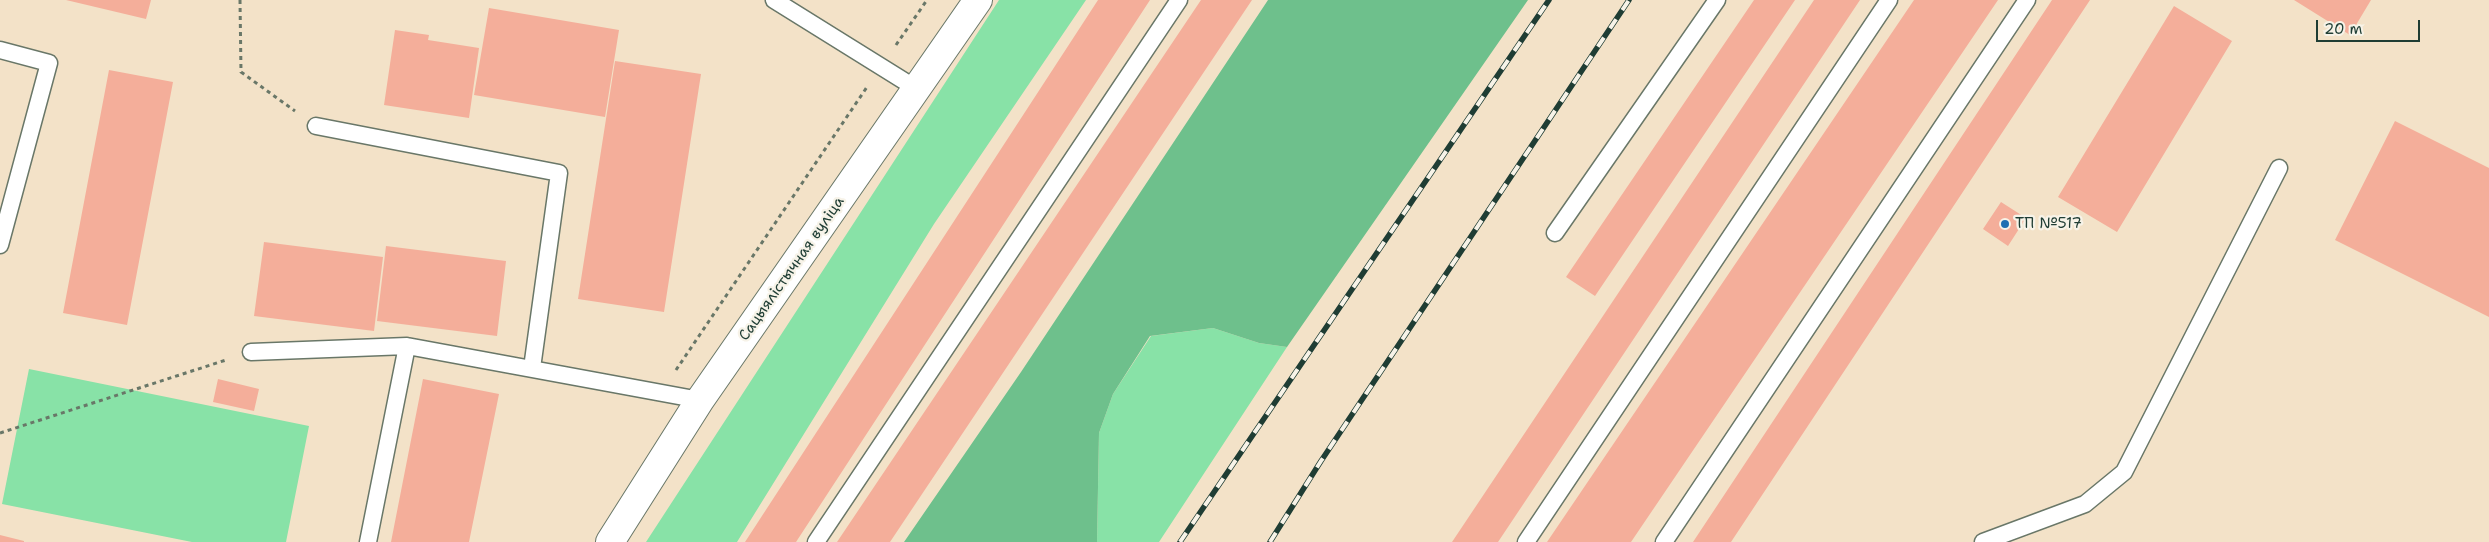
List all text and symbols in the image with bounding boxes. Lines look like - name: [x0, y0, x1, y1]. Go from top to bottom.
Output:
- scale bar: [2319, 10, 2423, 42]
- text: 20 m: [2324, 19, 2363, 39]
- street label: Сацыялістычная вуліца: [735, 194, 849, 344]
- place label: ТП №517: [2015, 215, 2082, 233]
- marker: ТП №517: [1999, 218, 2011, 230]

